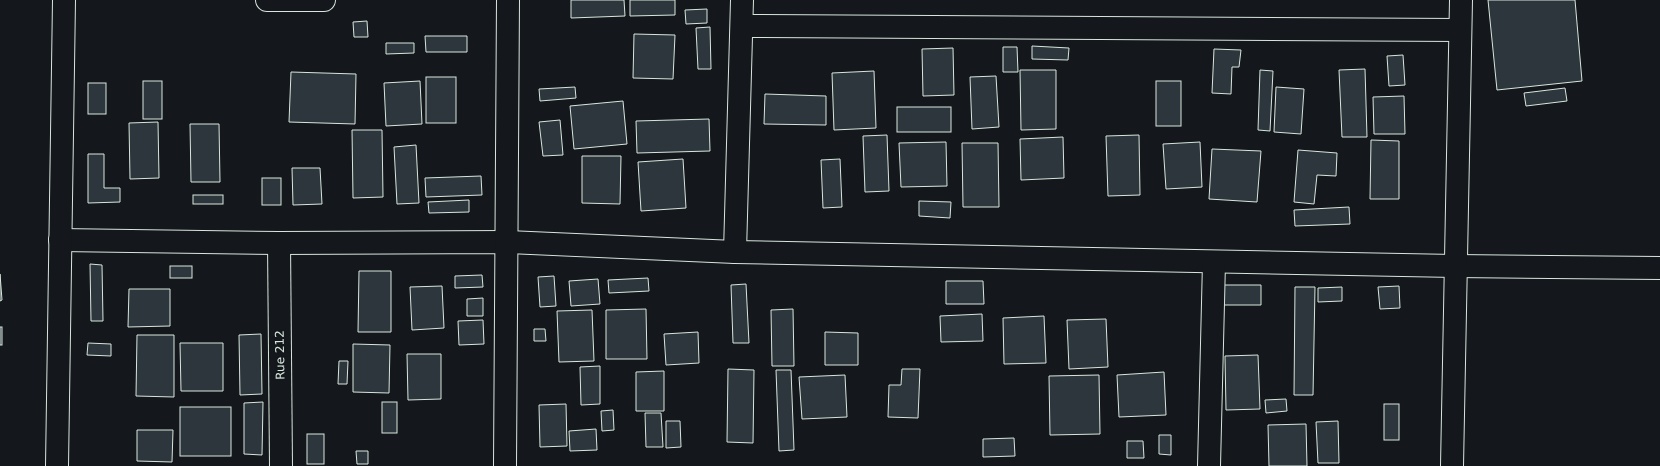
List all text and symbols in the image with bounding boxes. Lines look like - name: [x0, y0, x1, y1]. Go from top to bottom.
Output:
- street label: Rue 212: [273, 330, 287, 380]

